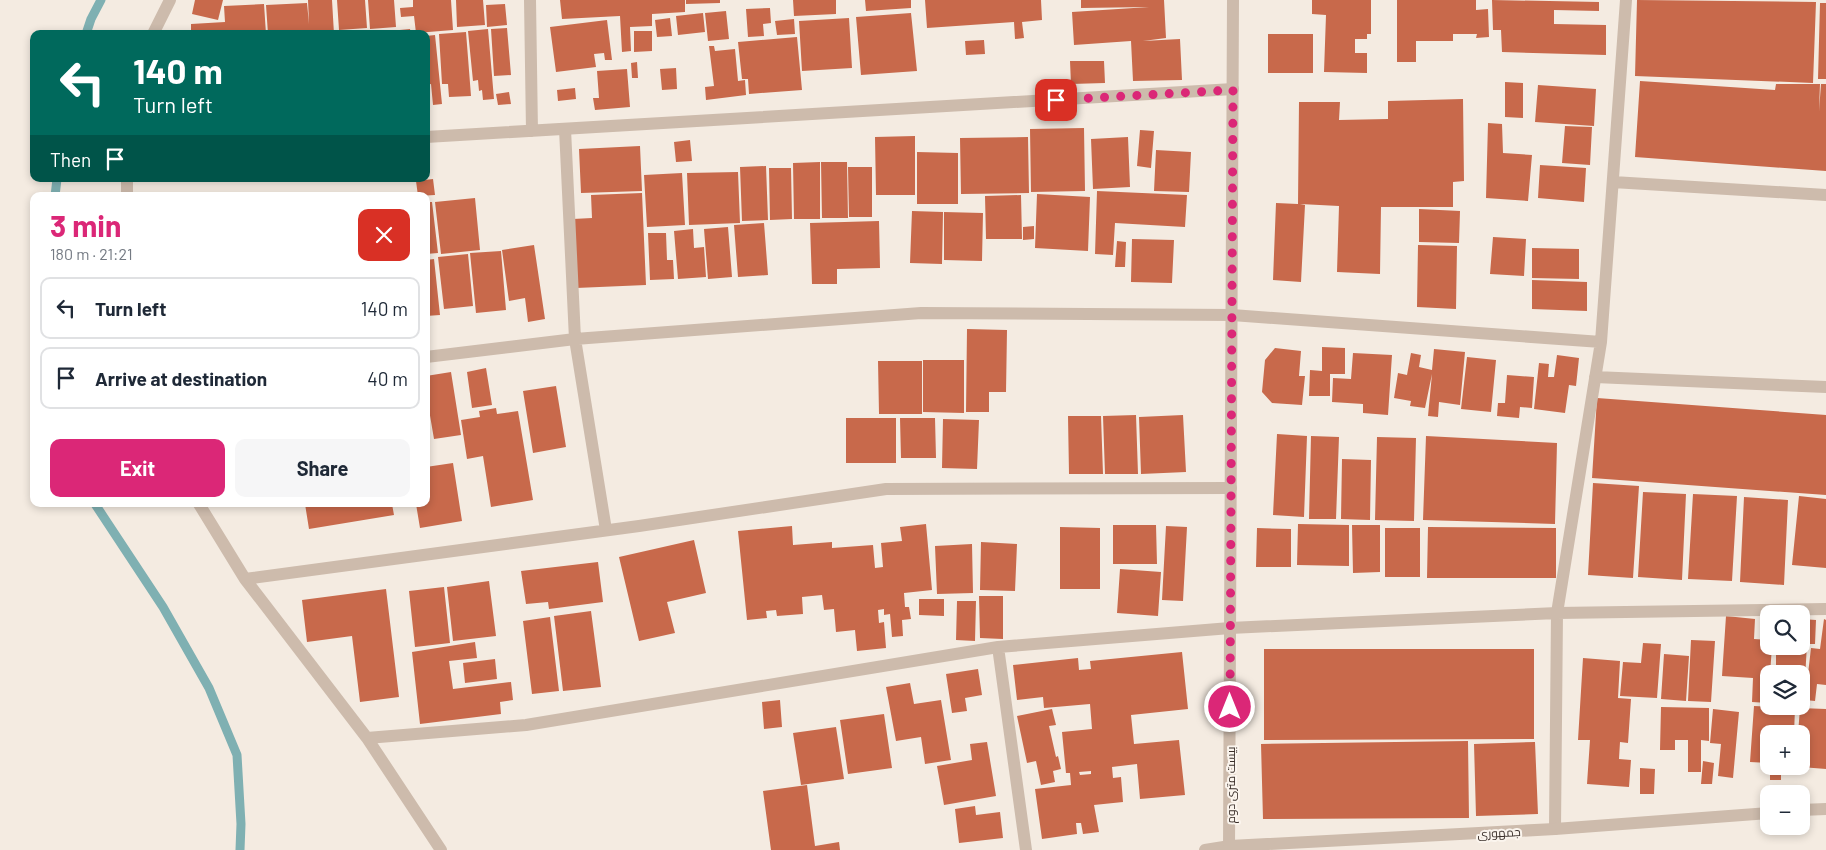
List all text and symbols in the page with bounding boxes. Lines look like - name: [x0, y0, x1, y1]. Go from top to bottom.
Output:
- text: 140 m: [133, 49, 223, 91]
- icon: left: [50, 50, 115, 115]
- pin: [1035, 79, 1077, 121]
- icon: arrive: [1042, 86, 1070, 114]
- text: Turn left: [133, 91, 213, 117]
- icon: arrive: [101, 145, 129, 173]
- text: Then: [50, 148, 91, 171]
- text: 3 min: [50, 207, 121, 243]
- button: close: [358, 209, 410, 261]
- text: 180 m · 21:21: [50, 244, 133, 263]
- icon: left: [52, 294, 80, 322]
- text: Turn left: [95, 297, 166, 320]
- text: 140 m: [361, 297, 408, 320]
- icon: arrive: [52, 364, 80, 392]
- text: Arrive at destination: [95, 367, 267, 390]
- text: 40 m: [367, 367, 408, 390]
- button: Exit: [50, 439, 225, 497]
- button: Share: [235, 439, 410, 497]
- map controls: [1760, 605, 1810, 835]
- button: search: [1760, 605, 1810, 655]
- button: layers: [1760, 665, 1810, 715]
- position arrow: [1203, 680, 1255, 732]
- button: +: [1760, 725, 1810, 775]
- street label: بیست متری دوم: [1223, 746, 1239, 824]
- button: −: [1760, 785, 1810, 835]
- street label: جمهوری: [1477, 824, 1521, 841]

